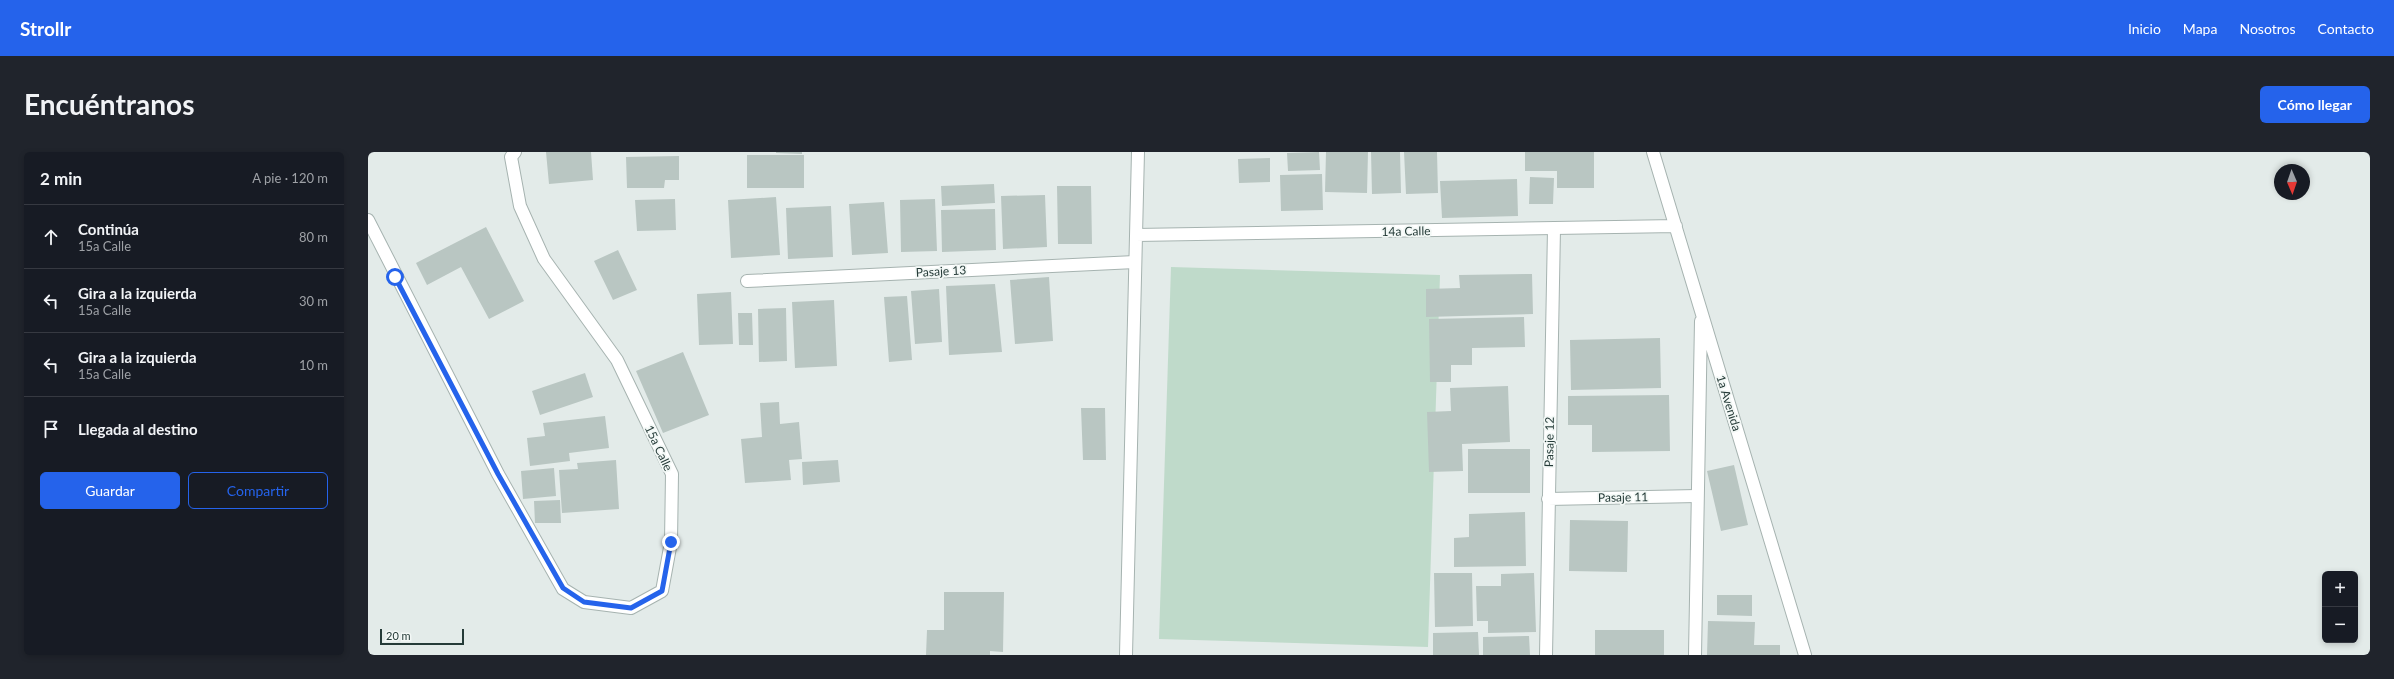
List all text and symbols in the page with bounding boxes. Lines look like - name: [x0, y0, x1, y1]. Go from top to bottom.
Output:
- text: Strollr: [20, 17, 71, 40]
- text: Inicio: [2128, 20, 2161, 37]
- text: Mapa: [2183, 20, 2217, 37]
- text: Nosotros: [2239, 20, 2296, 37]
- text: Contacto: [2318, 20, 2374, 37]
- button: Cómo llegar: [2260, 86, 2370, 123]
- text: Encuéntranos: [24, 87, 195, 121]
- north arrow: [2274, 164, 2310, 200]
- text: 2 min: [40, 168, 82, 189]
- text: A pie · 120 m: [252, 170, 328, 186]
- text: Continúa: [78, 220, 139, 238]
- street label: 14a Calle: [1381, 223, 1431, 239]
- icon: ahead: [40, 226, 62, 248]
- text: 80 m: [299, 229, 328, 245]
- text: 15a Calle: [78, 238, 131, 254]
- street label: Pasaje 13: [915, 262, 967, 280]
- route start: [386, 268, 404, 286]
- text: Gira a la izquierda: [78, 284, 197, 302]
- icon: left: [40, 290, 62, 312]
- text: 30 m: [299, 293, 328, 309]
- text: 15a Calle: [78, 302, 131, 318]
- text: Gira a la izquierda: [78, 348, 197, 366]
- icon: left: [40, 354, 62, 376]
- text: 10 m: [299, 357, 328, 373]
- text: 15a Calle: [78, 366, 131, 382]
- street label: 1a Avenida: [1713, 373, 1745, 433]
- street label: Pasaje 12: [1541, 417, 1557, 467]
- icon: arrive: [40, 418, 62, 440]
- text: Llegada al destino: [78, 420, 198, 438]
- street label: 15a Calle: [642, 423, 676, 473]
- button: Guardar: [40, 472, 180, 509]
- button: Compartir: [188, 472, 328, 509]
- street label: Pasaje 11: [1598, 489, 1648, 505]
- route end: [662, 533, 680, 551]
- map controls: [2322, 571, 2358, 643]
- button: +: [2322, 571, 2358, 607]
- button: −: [2322, 607, 2358, 643]
- scale bar: [380, 627, 464, 646]
- text: 20 m: [386, 629, 411, 642]

